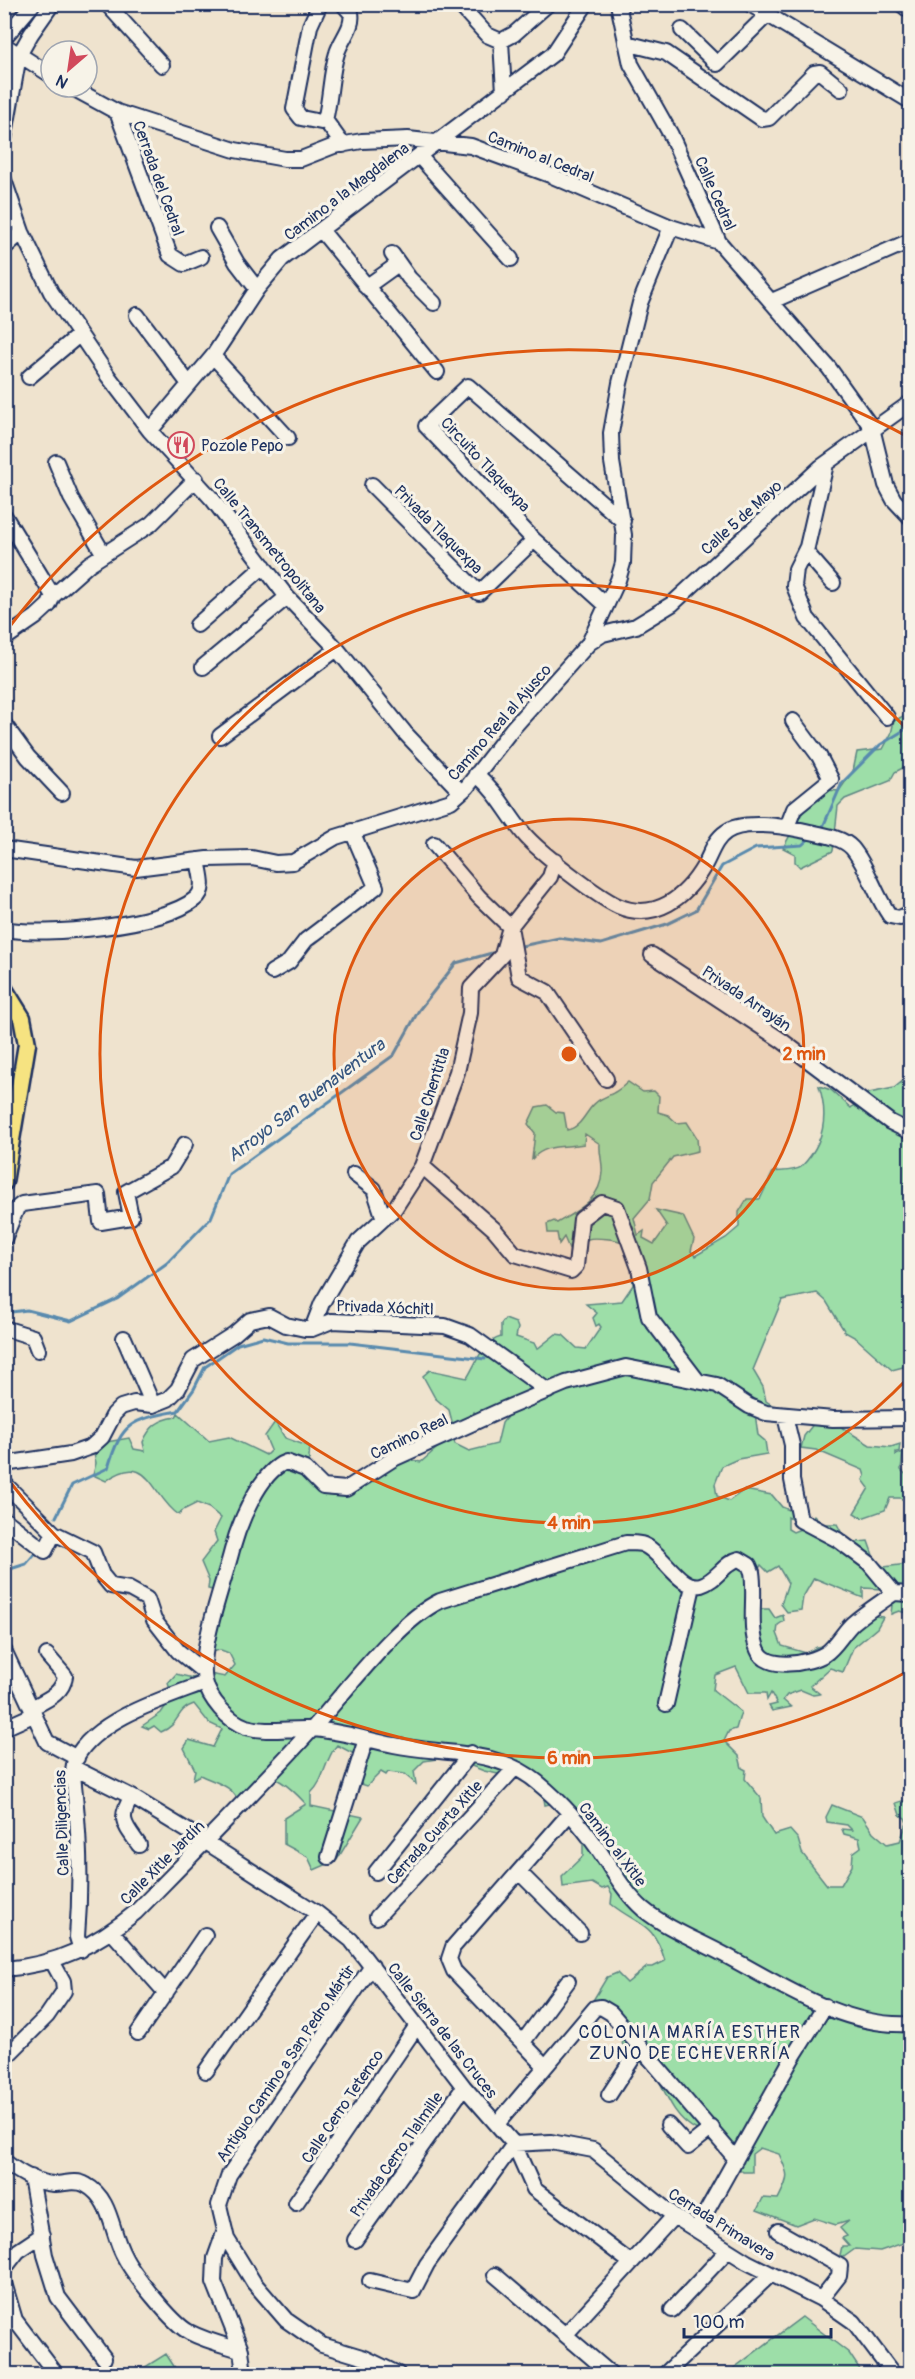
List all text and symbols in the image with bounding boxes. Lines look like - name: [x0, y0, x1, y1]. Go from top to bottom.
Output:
- north arrow: [39, 39, 99, 99]
- text: N: [52, 70, 72, 93]
- street label: Cerrada del Cedral: [128, 118, 188, 239]
- street label: Camino al Cedral: [485, 127, 597, 187]
- street label: Camino a la Magdalena: [280, 138, 413, 245]
- street label: Calle Cedral: [690, 153, 740, 233]
- street label: Circuito Tlaquexpa: [436, 413, 534, 516]
- restaurant icon: Pozole Pepo: [166, 430, 196, 460]
- place label: Pozole Pepo: [201, 436, 284, 456]
- street label: Calle Transmetropolitana: [208, 474, 330, 617]
- street label: Calle 5 de Mayo: [697, 476, 787, 559]
- street label: Privada Tlaquexpa: [390, 481, 487, 578]
- street label: Camino Real al Ajusco: [444, 660, 556, 785]
- street label: Privada Arrayán: [698, 962, 795, 1036]
- water label: Arroyo San Buenaventura: [223, 1033, 391, 1167]
- text: 2 min: [782, 1043, 826, 1066]
- centre of rings: [559, 1044, 579, 1064]
- street label: Calle Chentitla: [405, 1045, 454, 1144]
- street label: Privada Xóchitl: [336, 1296, 434, 1320]
- street label: Camino Real: [367, 1409, 452, 1464]
- text: 4 min: [547, 1512, 591, 1535]
- text: 6 min: [547, 1747, 591, 1770]
- street label: Calle Diligencias: [50, 1770, 74, 1876]
- street label: Cerrada Cuarta Xitle: [383, 1776, 487, 1889]
- street label: Camino al Xitle: [574, 1798, 650, 1891]
- street label: Calle Xitle Jardín: [116, 1816, 209, 1909]
- street label: Calle Sierra de las Cruces: [383, 1959, 501, 2102]
- street label: Antiguo Camino a San Pedro Mártir: [212, 1961, 360, 2166]
- district label: COLONIA MARÍA ESTHER ZUNO DE ECHEVERRÍA: [579, 2021, 802, 2065]
- street label: Calle Cerro Tetenco: [297, 2046, 388, 2167]
- street label: Privada Cerro Tlalmille: [346, 2088, 448, 2221]
- street label: Cerrada Primavera: [664, 2184, 778, 2266]
- scale bar: [684, 2301, 831, 2339]
- text: 100 m: [693, 2311, 745, 2334]

